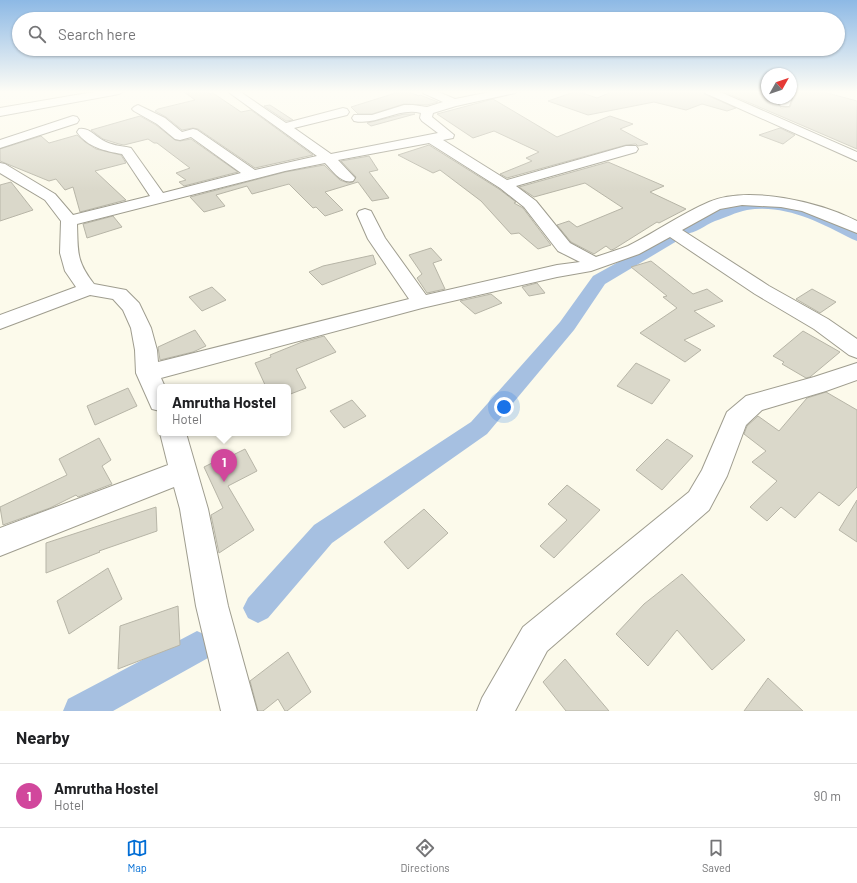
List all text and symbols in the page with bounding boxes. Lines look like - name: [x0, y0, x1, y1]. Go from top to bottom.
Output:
- search box: [12, 12, 845, 56]
- icon: search: [26, 23, 48, 45]
- text: Search here: [58, 25, 136, 43]
- north arrow: [761, 68, 797, 104]
- popup: [157, 384, 291, 436]
- text: Amrutha Hostel: [172, 393, 276, 411]
- your location: [494, 397, 514, 417]
- text: Hotel: [172, 411, 202, 427]
- pin: 1: [211, 449, 237, 482]
- text: Nearby: [16, 727, 70, 747]
- text: Amrutha Hostel: [54, 779, 158, 797]
- text: 1: [27, 788, 31, 804]
- text: 90 m: [814, 788, 841, 804]
- text: Hotel: [54, 797, 84, 813]
- tab: Map: [126, 837, 148, 874]
- tab: Directions: [400, 837, 450, 874]
- tab: Saved: [702, 837, 731, 874]

